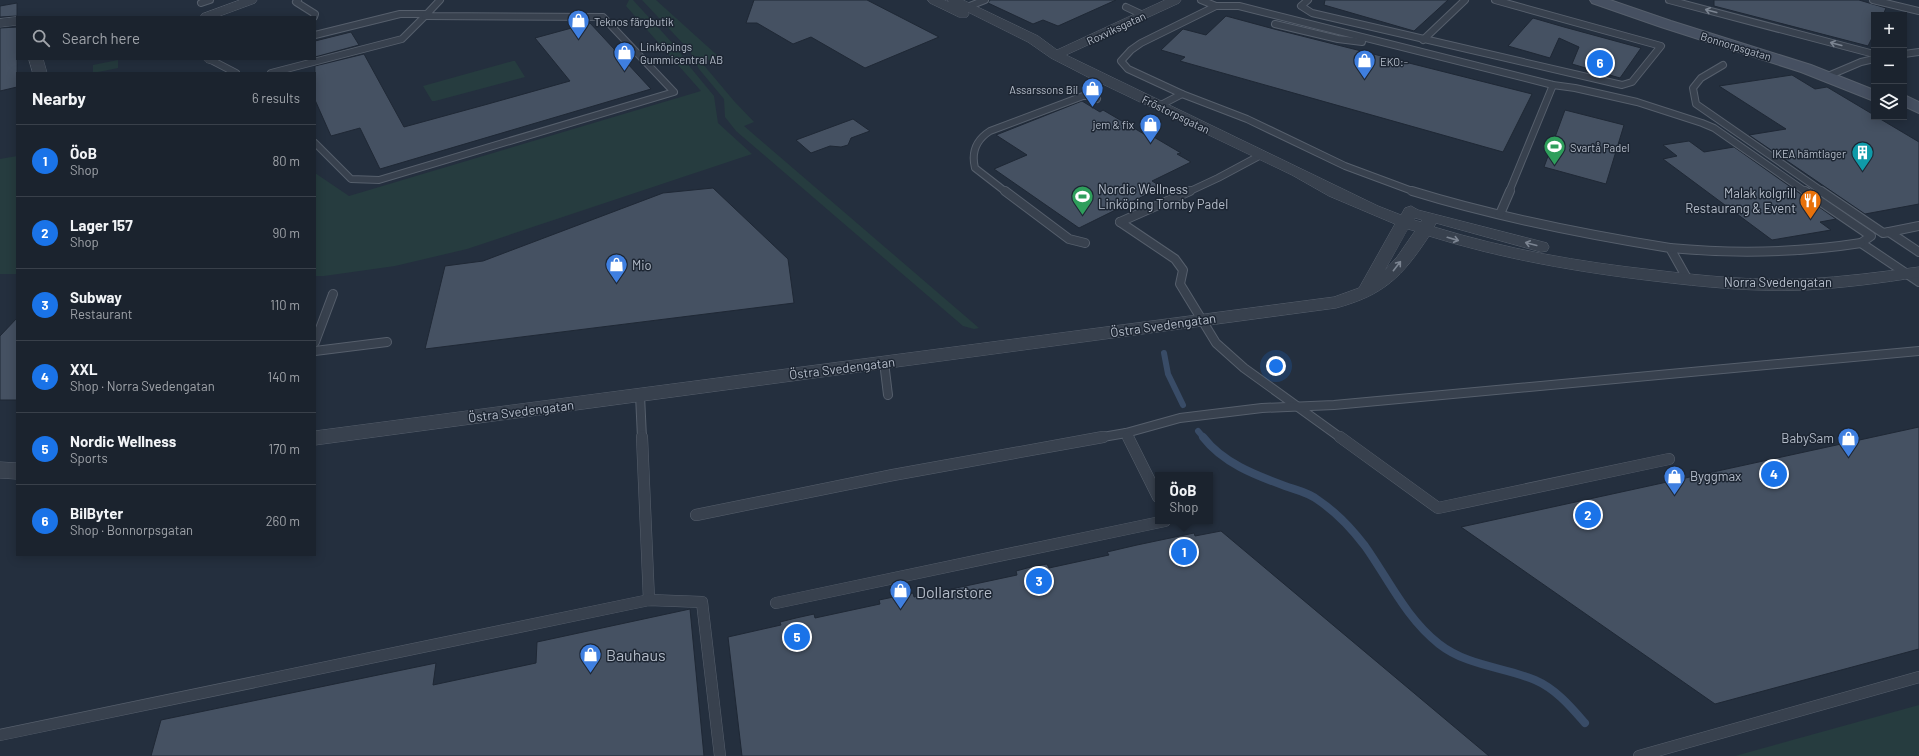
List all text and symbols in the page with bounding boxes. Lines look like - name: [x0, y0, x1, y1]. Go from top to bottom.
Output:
- one-way arrow: [1704, 7, 1717, 14]
- shop icon: Teknos färgbutik: [566, 8, 592, 41]
- street label: Roxviksgatan: [1084, 9, 1148, 47]
- map controls: [1871, 12, 1907, 120]
- button: +: [1871, 12, 1907, 48]
- place label: Teknos färgbutik: [594, 15, 674, 28]
- search box: [16, 16, 316, 60]
- icon: search: [30, 27, 52, 49]
- text: Search here: [62, 29, 140, 47]
- street label: Bonnorpsgatan: [1699, 29, 1773, 63]
- shop icon: Linköpings Gummicentral AB: [612, 39, 638, 72]
- place label: Linköpings Gummicentral AB: [640, 40, 723, 66]
- one-way arrow: [1830, 40, 1843, 47]
- shop icon: EKO:-: [1352, 48, 1378, 81]
- pin: 6: [1587, 48, 1613, 78]
- button: −: [1871, 48, 1907, 84]
- place label: EKO:-: [1380, 55, 1408, 68]
- shop icon: Assarssons Bil: [1080, 76, 1106, 109]
- place label: Assarssons Bil: [1009, 83, 1078, 96]
- button: layers: [1871, 84, 1907, 120]
- text: Nearby: [32, 88, 86, 108]
- text: 6 results: [252, 90, 300, 106]
- street label: Fröstorpsgatan: [1140, 92, 1212, 136]
- shop icon: jem & fix: [1137, 111, 1163, 144]
- place label: jem & fix: [1092, 118, 1134, 131]
- sports icon: Svartå Padel: [1541, 134, 1567, 167]
- building icon: IKEA hämtlager: [1849, 140, 1875, 173]
- place label: Svartå Padel: [1570, 141, 1630, 154]
- text: ÖoB: [70, 144, 97, 162]
- place label: IKEA hämtlager: [1772, 147, 1846, 160]
- text: 1: [43, 153, 47, 169]
- text: 80 m: [273, 153, 300, 169]
- text: Shop: [70, 162, 99, 178]
- place label: Nordic Wellness Linköping Tornby Padel: [1098, 181, 1228, 212]
- sports icon: Nordic Wellness Linköping Tornby Padel: [1069, 183, 1095, 216]
- place label: Malak kolgrill Restaurang & Event: [1685, 185, 1796, 216]
- restaurant icon: Malak kolgrill Restaurang & Event: [1798, 187, 1824, 220]
- text: Lager 157: [70, 216, 133, 234]
- text: 2: [41, 225, 49, 241]
- text: 90 m: [273, 225, 300, 241]
- text: Shop: [70, 234, 99, 250]
- one-way arrow: [1447, 236, 1460, 243]
- one-way arrow: [1525, 240, 1538, 247]
- shop icon: Mio: [603, 252, 629, 285]
- place label: Mio: [632, 257, 652, 273]
- one-way arrow: [1392, 261, 1401, 272]
- street label: Norra Svedengatan: [1724, 274, 1832, 290]
- text: Subway: [70, 288, 122, 306]
- text: 3: [41, 297, 49, 313]
- text: 110 m: [270, 297, 300, 313]
- text: Restaurant: [70, 306, 132, 322]
- street label: Östra Svedengatan: [1109, 310, 1217, 340]
- street label: Östra Svedengatan: [788, 354, 896, 382]
- your location: [1266, 356, 1286, 376]
- text: XXL: [70, 360, 98, 378]
- text: 4: [41, 369, 49, 385]
- text: 140 m: [268, 369, 300, 385]
- text: Shop · Norra Svedengatan: [70, 378, 215, 394]
- street label: Östra Svedengatan: [467, 397, 575, 425]
- shop icon: BabySam: [1836, 425, 1862, 458]
- place label: BabySam: [1781, 430, 1834, 446]
- text: Nordic Wellness: [70, 432, 176, 450]
- text: 5: [41, 441, 49, 457]
- text: 170 m: [269, 441, 300, 457]
- text: Sports: [70, 450, 108, 466]
- pin: 4: [1761, 459, 1787, 489]
- shop icon: Byggmax: [1662, 463, 1688, 496]
- place label: Byggmax: [1690, 468, 1741, 484]
- popup: [1155, 472, 1213, 524]
- text: ÖoB: [1170, 481, 1197, 499]
- text: Shop: [1170, 499, 1198, 515]
- pin: 2: [1575, 500, 1601, 530]
- text: BilByter: [70, 504, 123, 522]
- text: 6: [42, 513, 48, 529]
- text: 260 m: [266, 513, 300, 529]
- text: Shop · Bonnorpsgatan: [70, 522, 193, 538]
- pin: 1: [1171, 537, 1197, 567]
- pin: 3: [1026, 566, 1052, 596]
- shop icon: Dollarstore: [887, 578, 913, 611]
- place label: Dollarstore: [916, 582, 992, 601]
- pin: 5: [784, 622, 810, 652]
- shop icon: Bauhaus: [577, 641, 603, 674]
- place label: Bauhaus: [606, 645, 666, 664]

